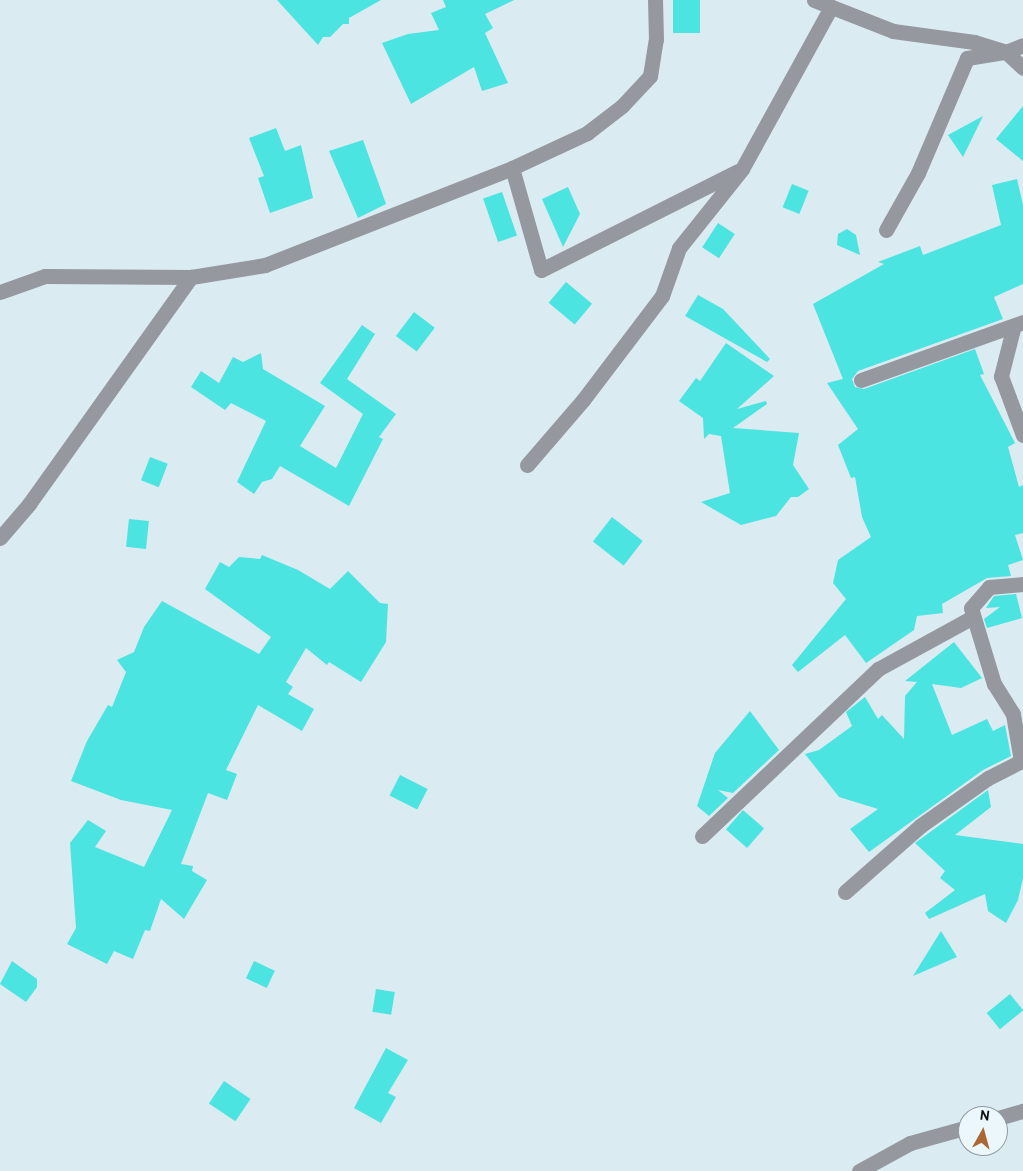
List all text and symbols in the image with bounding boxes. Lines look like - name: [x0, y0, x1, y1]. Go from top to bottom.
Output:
- north arrow: [958, 1106, 1008, 1156]
- text: N: [979, 1108, 991, 1126]

